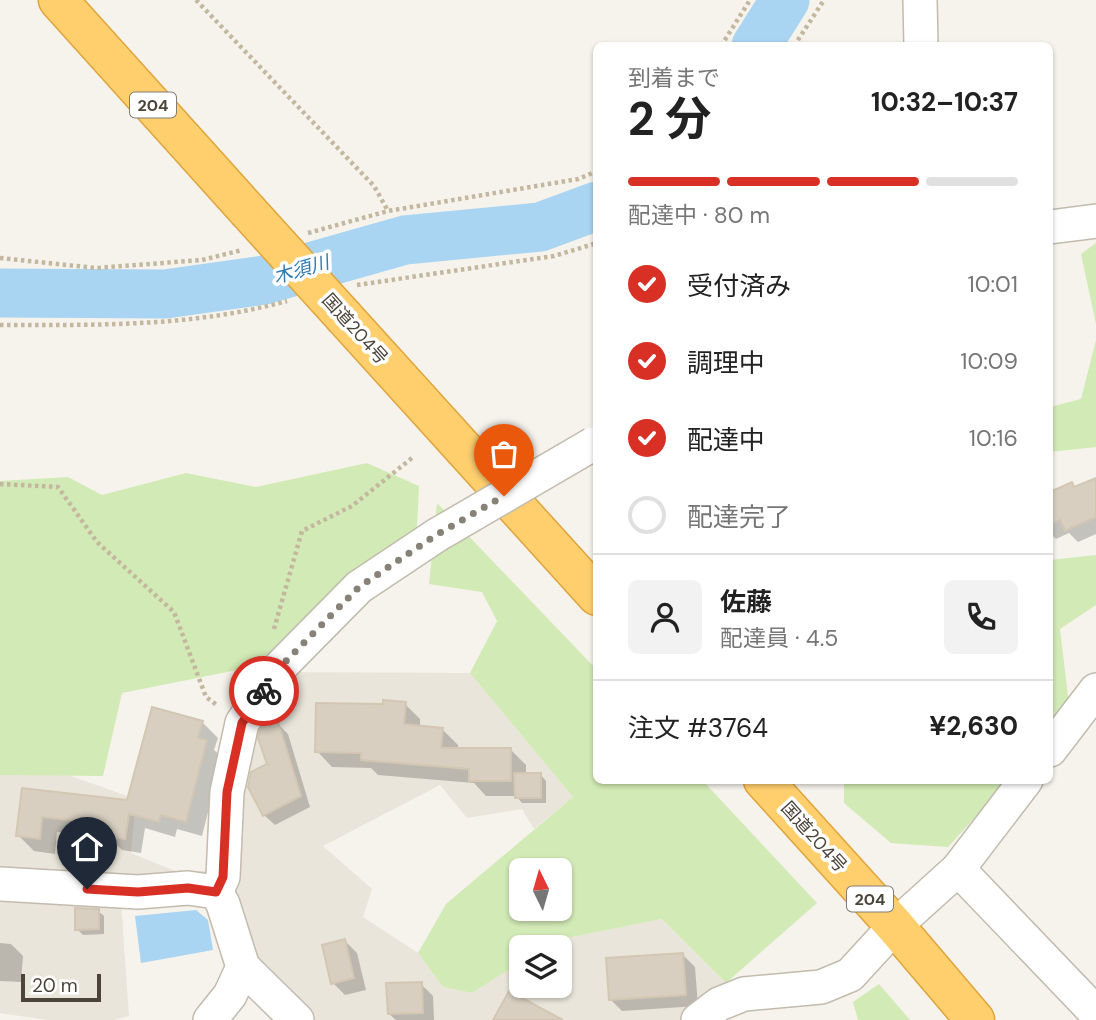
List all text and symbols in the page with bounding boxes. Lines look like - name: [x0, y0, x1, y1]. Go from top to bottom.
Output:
- text: 到着まで: [628, 63, 720, 93]
- text: 10:32–10:37: [871, 85, 1018, 119]
- text: 2 分: [628, 89, 711, 149]
- road number: 204: [130, 92, 176, 118]
- text: 配達中 · 80 m: [628, 200, 770, 230]
- water label: 木須川: [270, 249, 334, 289]
- icon: check: [628, 265, 666, 303]
- text: 受付済み: [687, 269, 791, 303]
- text: 10:01: [968, 269, 1018, 299]
- street label: 国道204号: [317, 288, 393, 370]
- icon: check: [628, 342, 666, 380]
- text: 調理中: [687, 346, 765, 380]
- text: 10:09: [960, 346, 1018, 376]
- icon: check: [628, 419, 666, 457]
- text: 配達中: [687, 423, 765, 457]
- text: 10:16: [969, 423, 1018, 453]
- pin: [474, 424, 534, 496]
- icon: bag: [485, 435, 523, 473]
- text: 配達完了: [687, 500, 791, 534]
- button: person: [628, 580, 702, 654]
- button: phone: [944, 580, 1018, 654]
- text: 佐藤: [720, 585, 772, 619]
- text: 配達員 · 4.5: [720, 623, 838, 653]
- courier: [229, 656, 299, 726]
- icon: bike: [245, 672, 283, 710]
- text: ¥2,630: [929, 709, 1018, 743]
- text: 注文 #3764: [628, 711, 768, 745]
- street label: 国道204号: [776, 796, 852, 878]
- pin: [57, 817, 117, 889]
- icon: home: [68, 828, 106, 866]
- north arrow: [509, 858, 572, 920]
- map controls: [509, 858, 572, 998]
- road number: 204: [847, 886, 893, 911]
- button: layers: [509, 935, 572, 998]
- scale bar: [21, 971, 102, 1003]
- text: 20 m: [32, 973, 78, 998]

